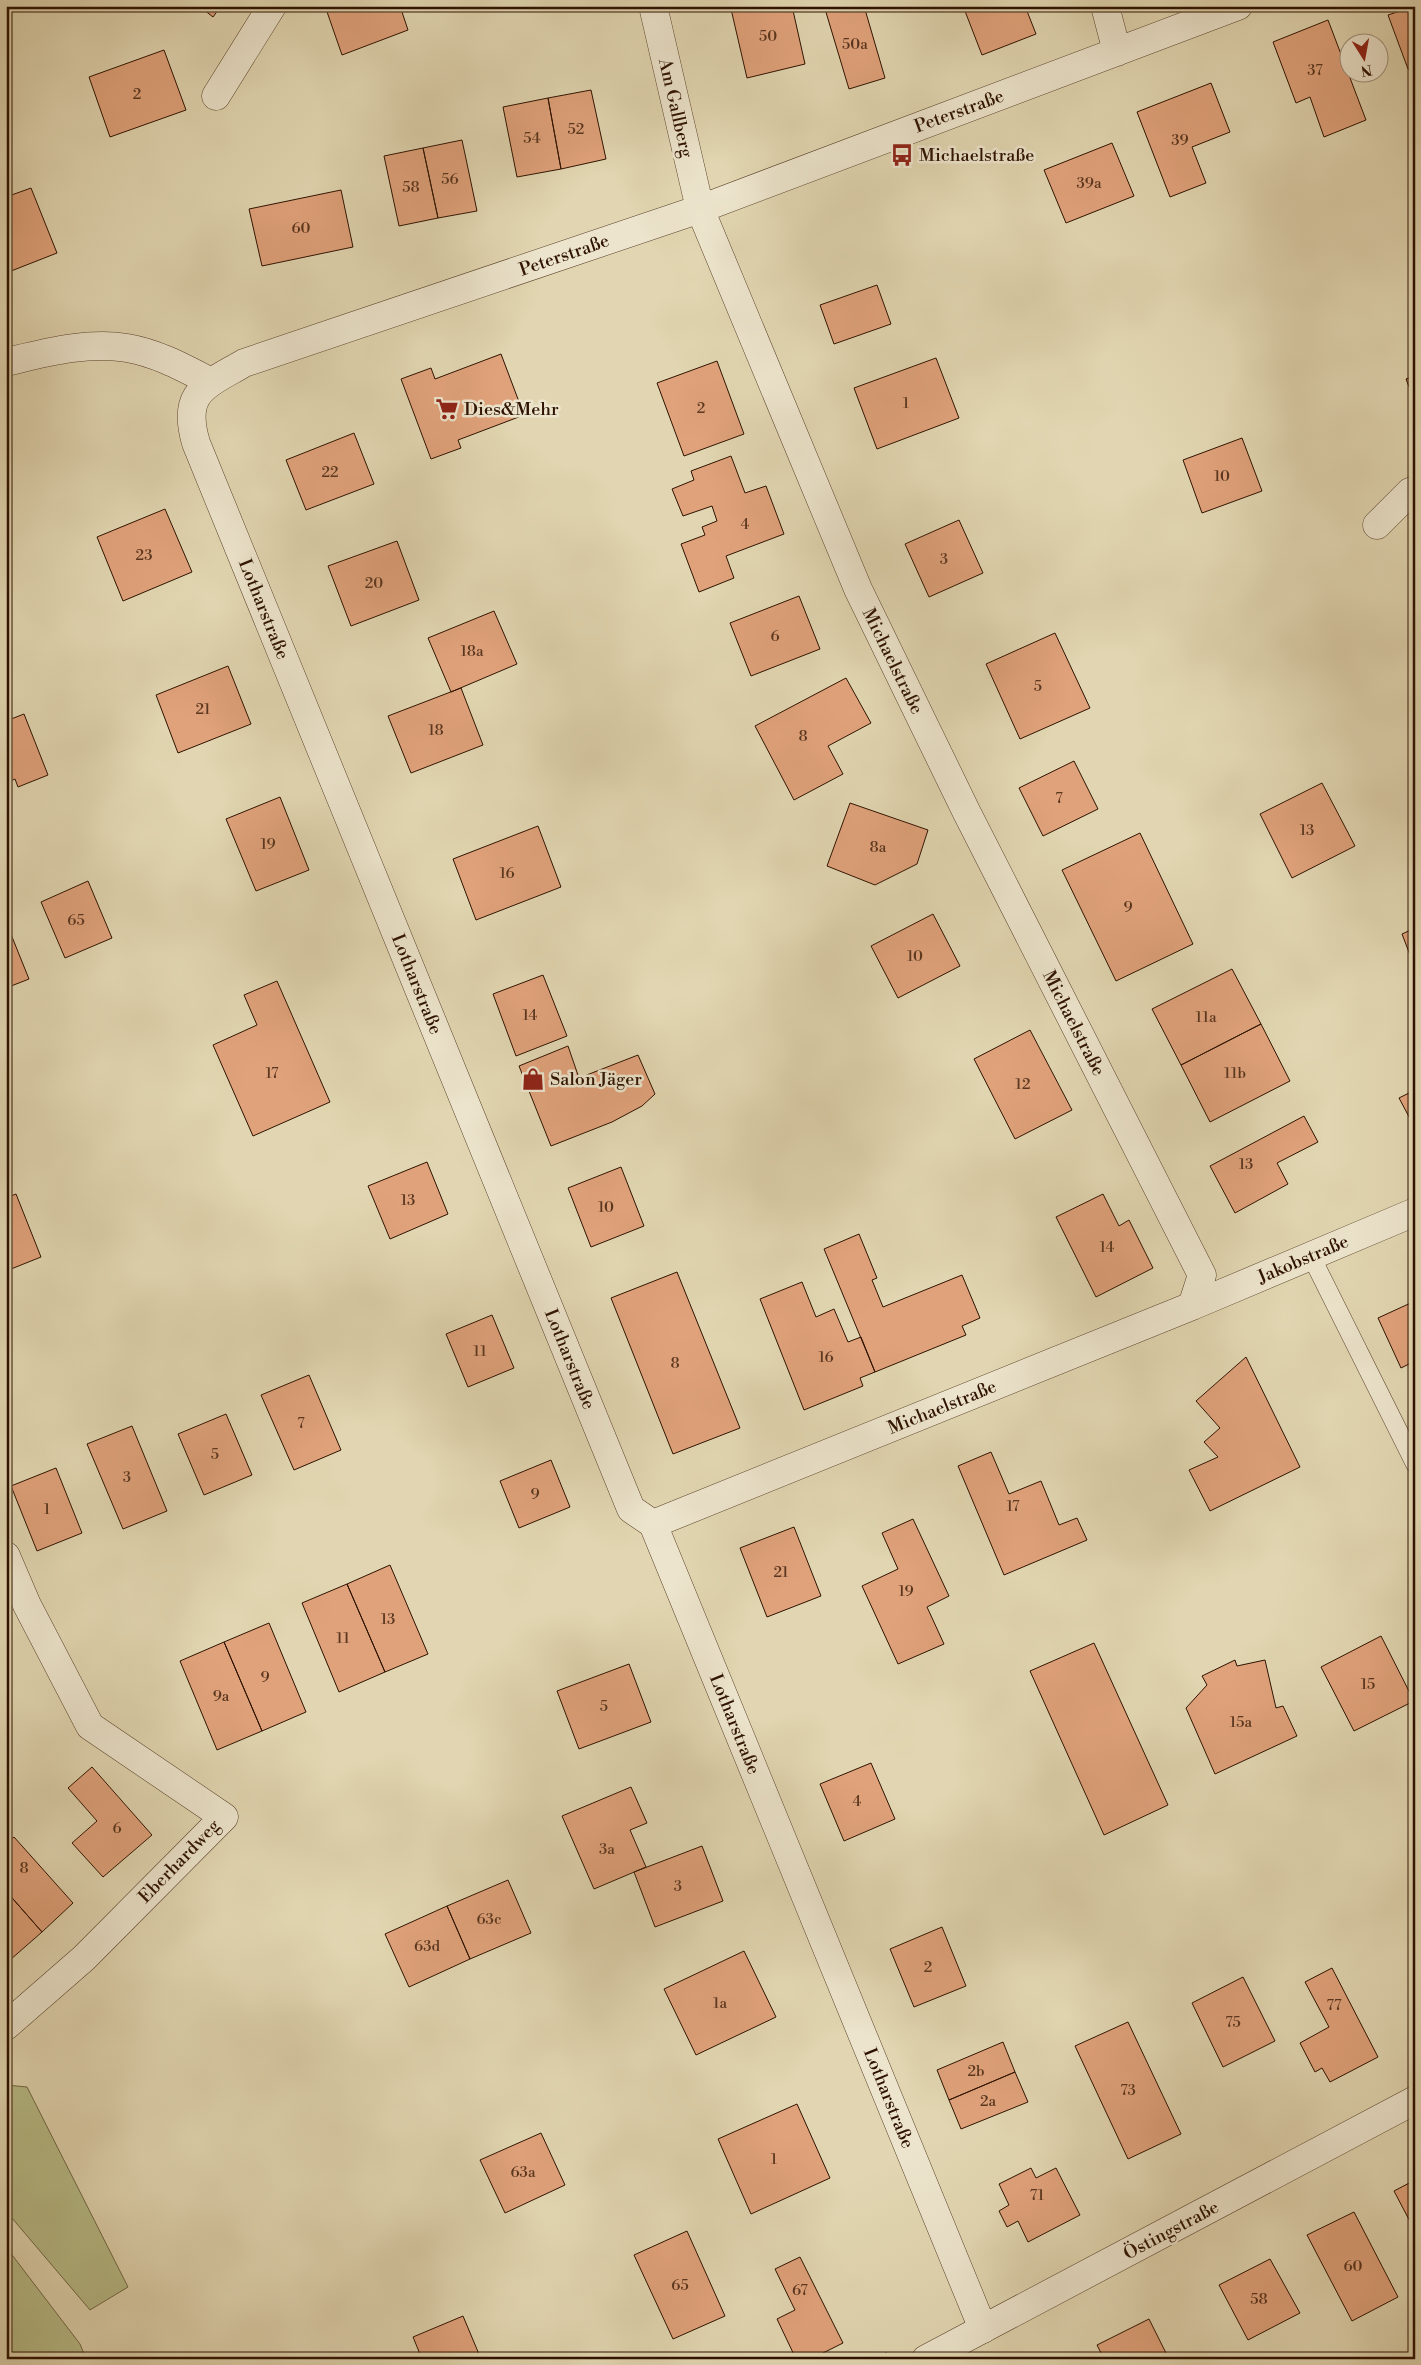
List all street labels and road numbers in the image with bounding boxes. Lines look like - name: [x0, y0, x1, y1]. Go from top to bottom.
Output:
- street label: Am Gallberg: [653, 55, 698, 161]
- street label: Peterstraße: [911, 85, 1007, 138]
- street label: Peterstraße: [516, 229, 612, 282]
- street label: Lotharstraße: [233, 556, 294, 663]
- street label: Michaelstraße: [857, 604, 928, 718]
- street label: Lotharstraße: [386, 931, 447, 1038]
- street label: Michaelstraße: [1037, 967, 1110, 1080]
- street label: Jakobstraße: [1253, 1230, 1352, 1289]
- street label: Lotharstraße: [539, 1306, 600, 1413]
- street label: Michaelstraße: [884, 1375, 1000, 1440]
- street label: Lotharstraße: [704, 1671, 765, 1778]
- street label: Eberhardweg: [134, 1814, 226, 1908]
- street label: Lotharstraße: [858, 2045, 919, 2152]
- street label: Östingstraße: [1120, 2196, 1223, 2265]

